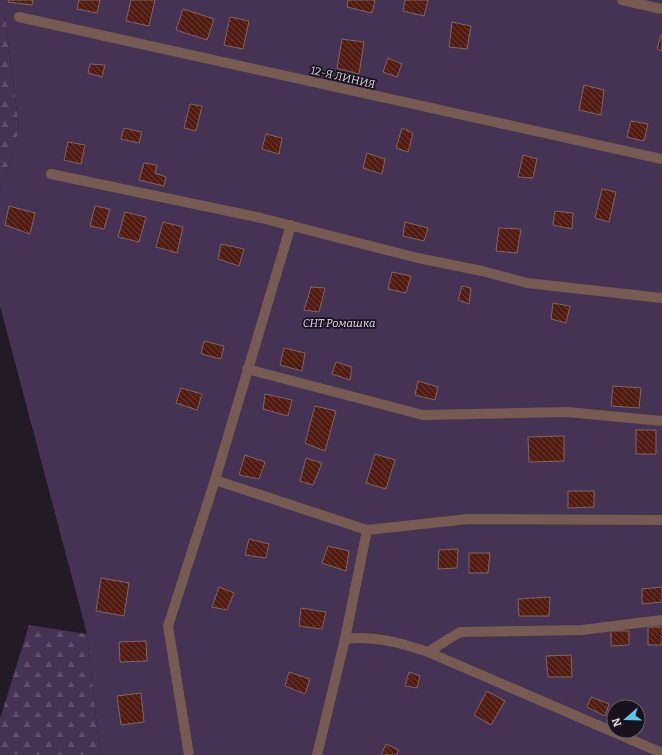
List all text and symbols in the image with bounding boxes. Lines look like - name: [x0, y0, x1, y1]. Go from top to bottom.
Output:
- street label: 12-Я ЛИНИЯ: [309, 64, 377, 91]
- park label: СНТ Ромашка: [303, 317, 375, 330]
- north arrow: [606, 699, 646, 739]
- text: N: [609, 716, 625, 728]

